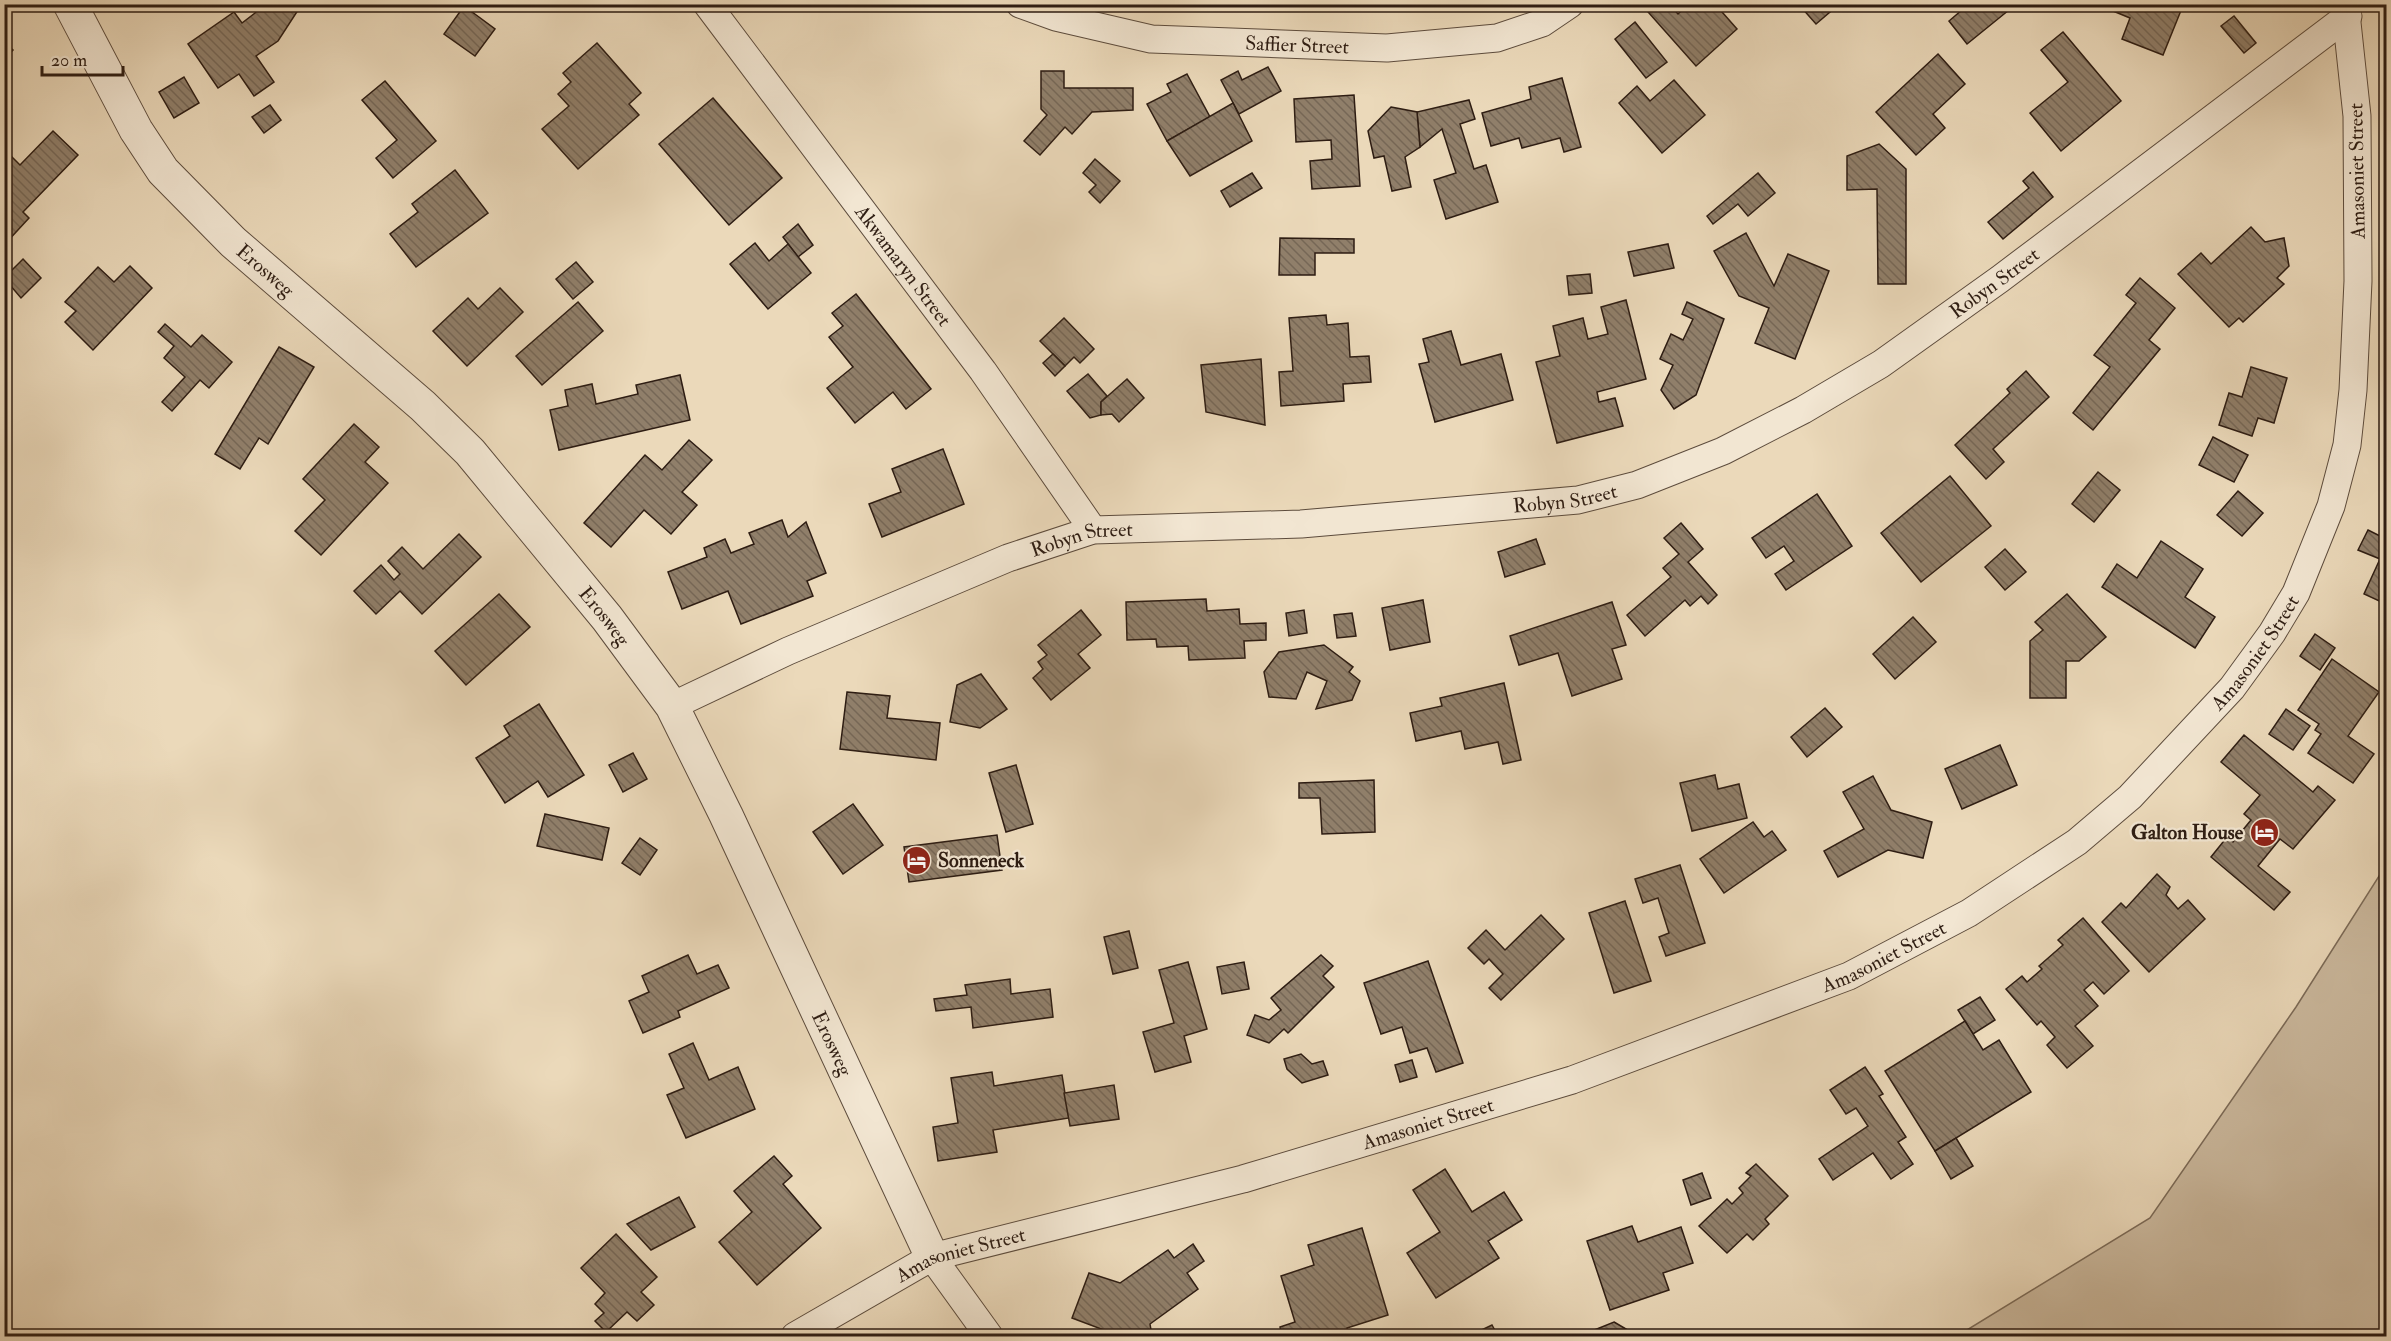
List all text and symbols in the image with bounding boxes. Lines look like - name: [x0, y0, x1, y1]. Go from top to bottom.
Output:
- street label: Saffier Street: [1245, 30, 1350, 59]
- scale bar: [42, 39, 123, 77]
- text: 20 m: [51, 49, 87, 72]
- street label: Amasoniet Street: [2343, 102, 2371, 240]
- street label: Akwamaryn Street: [849, 199, 958, 331]
- street label: Erosweg: [231, 238, 301, 303]
- street label: Robyn Street: [1944, 241, 2044, 324]
- street label: Robyn Street: [1512, 478, 1620, 518]
- street label: Robyn Street: [1027, 516, 1134, 562]
- street label: Erosweg: [574, 581, 636, 652]
- street label: Amasoniet Street: [2205, 590, 2305, 716]
- hotel icon: Galton House: [2248, 816, 2280, 848]
- place label: Galton House: [2131, 820, 2244, 845]
- hotel icon: Sonneneck: [901, 844, 933, 876]
- place label: Sonneneck: [938, 848, 1024, 873]
- street label: Amasoniet Street: [1817, 915, 1951, 998]
- street label: Erosweg: [807, 1007, 859, 1081]
- street label: Amasoniet Street: [1358, 1092, 1497, 1155]
- street label: Amasoniet Street: [890, 1221, 1028, 1288]

